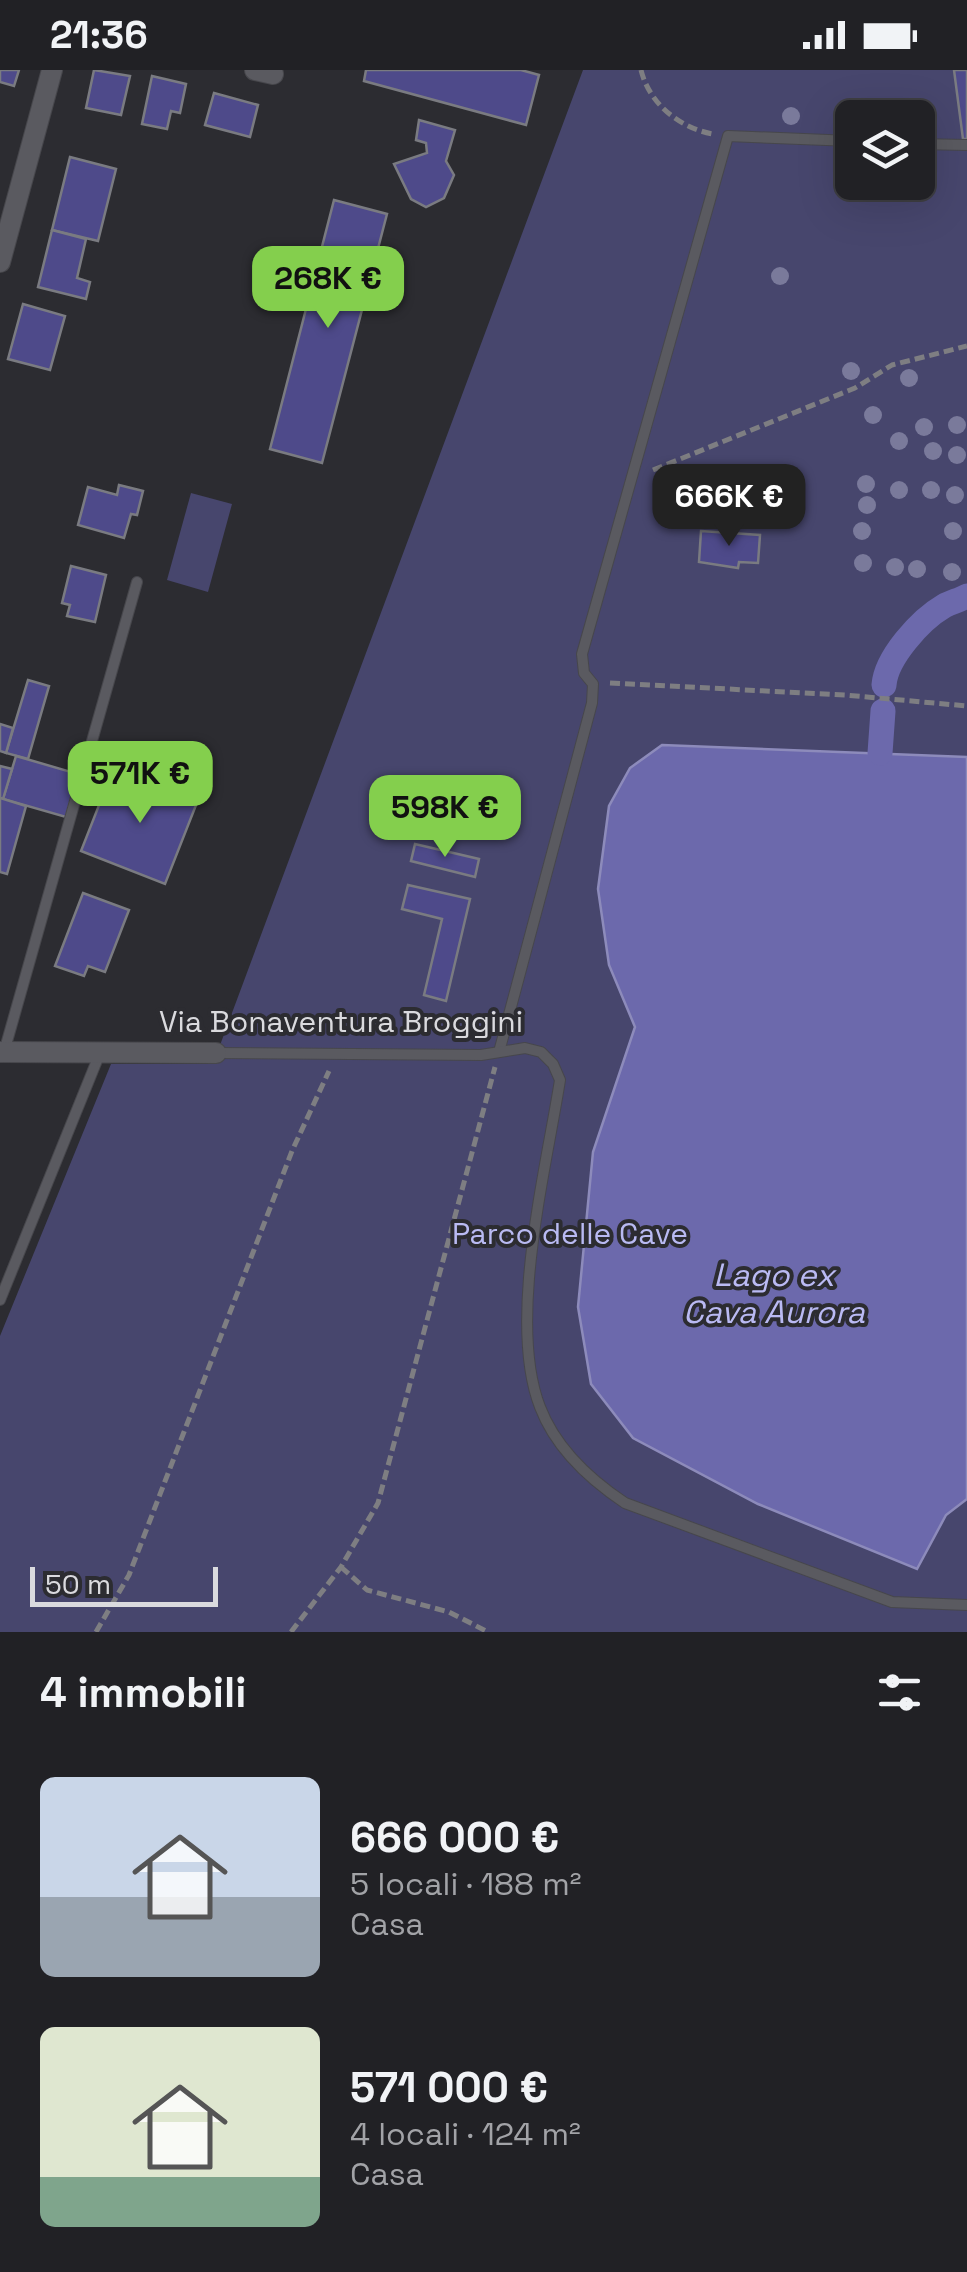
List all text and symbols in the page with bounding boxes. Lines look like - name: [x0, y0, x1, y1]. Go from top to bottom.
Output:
- text: 21:36: [50, 11, 148, 59]
- map controls: [835, 100, 935, 200]
- button: layers: [835, 100, 935, 200]
- pin: 268K €: [247, 246, 409, 331]
- text: 268K €: [274, 258, 382, 298]
- pin: 666K €: [648, 464, 810, 549]
- text: 666K €: [674, 476, 784, 516]
- pin: 571K €: [59, 741, 221, 826]
- text: 571K €: [90, 753, 190, 793]
- pin: 598K €: [364, 775, 526, 860]
- text: 598K €: [391, 787, 499, 827]
- street label: Via Bonaventura Broggini: [159, 1002, 523, 1041]
- park label: Parco delle Cave: [452, 1214, 688, 1253]
- water label: Lago ex Cava Aurora: [683, 1255, 866, 1332]
- scale bar: [30, 1562, 218, 1606]
- text: 50 m: [45, 1566, 111, 1602]
- icon: filters: [872, 1665, 927, 1720]
- text: 4 immobili: [40, 1666, 246, 1719]
- text: 666 000 €: [350, 1811, 559, 1864]
- icon: home: [120, 1817, 240, 1937]
- text: 5 locali · 188 m²: [350, 1864, 581, 1904]
- text: Casa: [350, 1904, 424, 1944]
- text: 571 000 €: [350, 2061, 548, 2114]
- icon: home: [120, 2067, 240, 2187]
- text: 4 locali · 124 m²: [350, 2114, 581, 2154]
- text: Casa: [350, 2154, 424, 2194]

